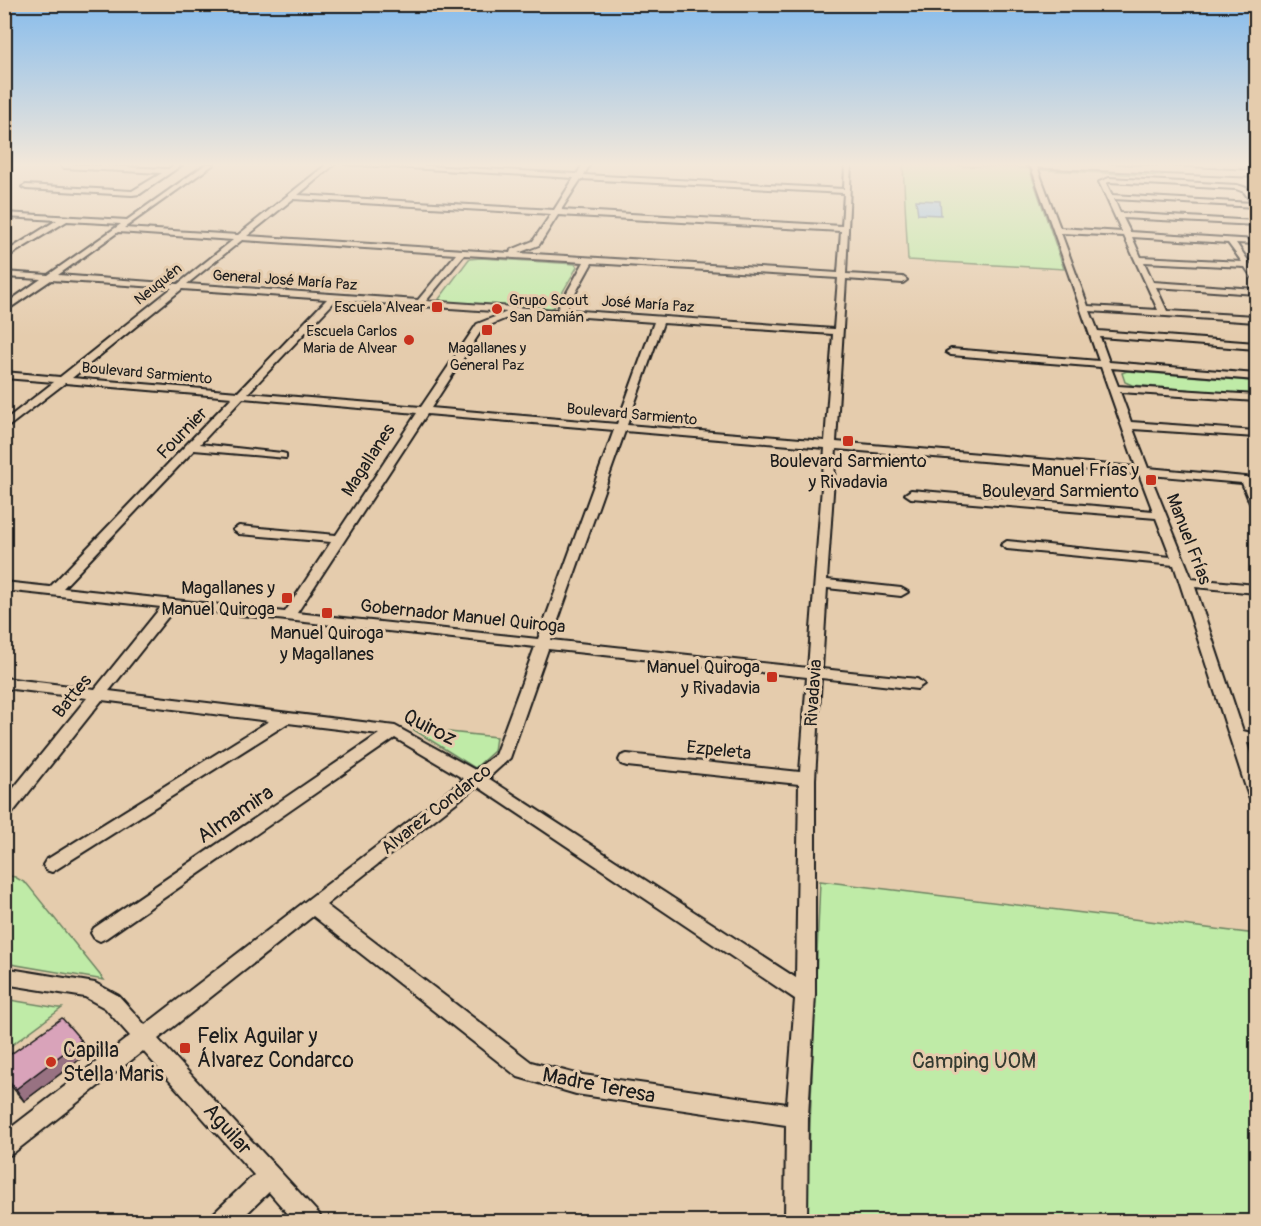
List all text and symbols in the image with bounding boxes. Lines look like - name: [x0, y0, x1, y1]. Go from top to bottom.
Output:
- street label: Neuquén: [131, 259, 186, 309]
- street label: General José María Paz: [212, 266, 358, 295]
- place label: Grupo Scout San Damián: [509, 291, 589, 327]
- street label: José María Paz: [601, 292, 695, 317]
- place label: Escuela Alvear: [334, 298, 426, 317]
- marker: Escuela Alvear: [430, 300, 444, 314]
- marker: Grupo Scout San Damián: [490, 302, 504, 316]
- place label: Escuela Carlos Maria de Alvear: [303, 322, 398, 358]
- marker: Magallanes y General Paz: [480, 323, 494, 337]
- marker: Escuela Carlos Maria de Alvear: [402, 333, 416, 347]
- place label: Magallanes y General Paz: [448, 339, 527, 375]
- street label: Boulevard Sarmiento: [81, 358, 213, 389]
- street label: Boulevard Sarmiento: [566, 399, 698, 430]
- street label: Fournier: [152, 402, 213, 464]
- street label: Magallanes: [336, 420, 400, 501]
- marker: Boulevard Sarmiento y Rivadavia: [841, 434, 855, 448]
- place label: Boulevard Sarmiento y Rivadavia: [769, 450, 927, 494]
- place label: Manuel Frías y Boulevard Sarmiento: [982, 459, 1139, 503]
- marker: Manuel Frías y Boulevard Sarmiento: [1144, 473, 1158, 487]
- street label: Manuel Frías: [1161, 490, 1216, 588]
- place label: Magallanes y Manuel Quiroga: [161, 577, 275, 621]
- marker: Magallanes y Manuel Quiroga: [280, 591, 294, 605]
- street label: Gobernador Manuel Quiroga: [359, 594, 567, 639]
- marker: Manuel Quiroga y Magallanes: [320, 606, 334, 620]
- place label: Manuel Quiroga y Magallanes: [270, 622, 384, 666]
- place label: Manuel Quiroga y Rivadavia: [646, 656, 760, 700]
- street label: Rivadavia: [800, 659, 827, 728]
- street label: Battes: [48, 670, 97, 723]
- marker: Manuel Quiroga y Rivadavia: [765, 670, 779, 684]
- street label: Quiroz: [399, 703, 461, 752]
- street label: Ezpeleta: [685, 736, 752, 765]
- street label: Alvarez Condarco: [376, 759, 496, 860]
- street label: Almamira: [192, 779, 279, 850]
- place label: Felix Aguilar y Álvarez Condarco: [197, 1023, 354, 1074]
- place label: Capilla Stella Maris: [63, 1037, 164, 1088]
- marker: Felix Aguilar y Álvarez Condarco: [178, 1041, 192, 1055]
- park label: Camping UOM: [912, 1048, 1036, 1075]
- marker: Capilla Stella Maris: [44, 1055, 58, 1069]
- street label: Madre Teresa: [540, 1061, 658, 1110]
- street label: Aguilar: [197, 1098, 258, 1161]

